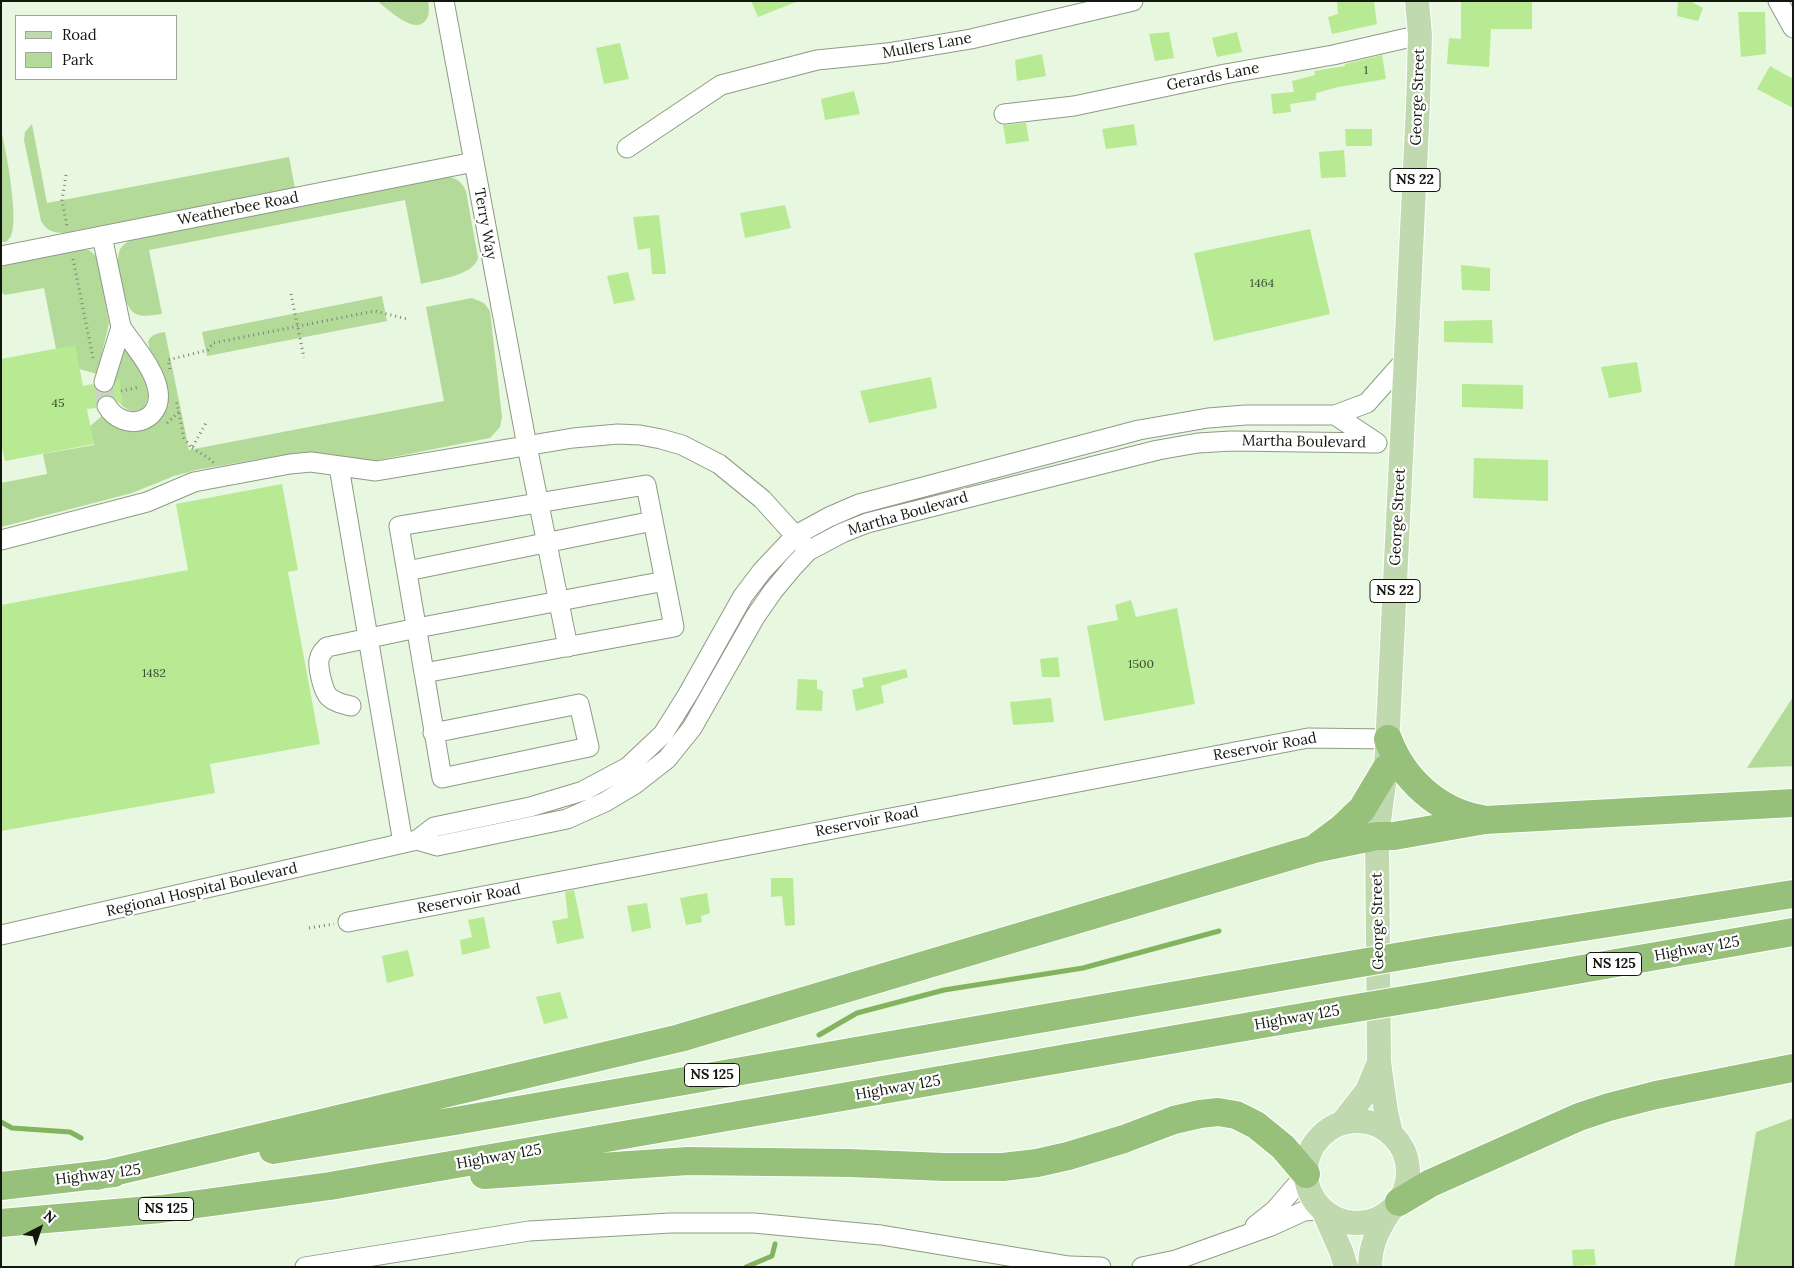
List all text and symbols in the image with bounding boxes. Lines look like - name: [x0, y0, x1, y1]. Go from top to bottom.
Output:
- legend: [15, 15, 178, 80]
- text: Road: [62, 25, 97, 44]
- street label: Mullers Lane: [881, 29, 973, 63]
- street label: George Street: [1407, 48, 1429, 146]
- text: Park: [62, 50, 93, 69]
- street label: Gerards Lane: [1165, 59, 1261, 95]
- house number: 1: [1364, 64, 1368, 78]
- road number: NS 22: [1390, 168, 1440, 192]
- street label: Terry Way: [470, 187, 500, 261]
- street label: Weatherbee Road: [176, 188, 300, 230]
- house number: 1464: [1250, 277, 1274, 291]
- house number: 45: [51, 397, 65, 411]
- street label: Martha Boulevard: [1242, 432, 1366, 452]
- street label: George Street: [1386, 468, 1410, 566]
- street label: Martha Boulevard: [846, 488, 970, 540]
- road number: NS 22: [1370, 580, 1420, 602]
- house number: 1500: [1128, 658, 1154, 672]
- house number: 1482: [142, 667, 166, 681]
- street label: Reservoir Road: [1212, 729, 1318, 765]
- street label: Reservoir Road: [814, 803, 920, 841]
- street label: Regional Hospital Boulevard: [105, 859, 299, 921]
- street label: George Street: [1368, 872, 1388, 970]
- street label: Reservoir Road: [416, 880, 522, 918]
- street label: Highway 125: [1653, 933, 1741, 965]
- road number: NS 125: [1586, 952, 1642, 976]
- street label: Highway 125: [1253, 1002, 1341, 1034]
- road number: NS 125: [684, 1064, 740, 1086]
- street label: Highway 125: [854, 1072, 942, 1104]
- street label: Highway 125: [455, 1141, 543, 1173]
- street label: Highway 125: [54, 1161, 142, 1189]
- road number: NS 125: [138, 1198, 194, 1220]
- north arrow: [15, 1203, 65, 1253]
- text: N: [40, 1206, 60, 1227]

